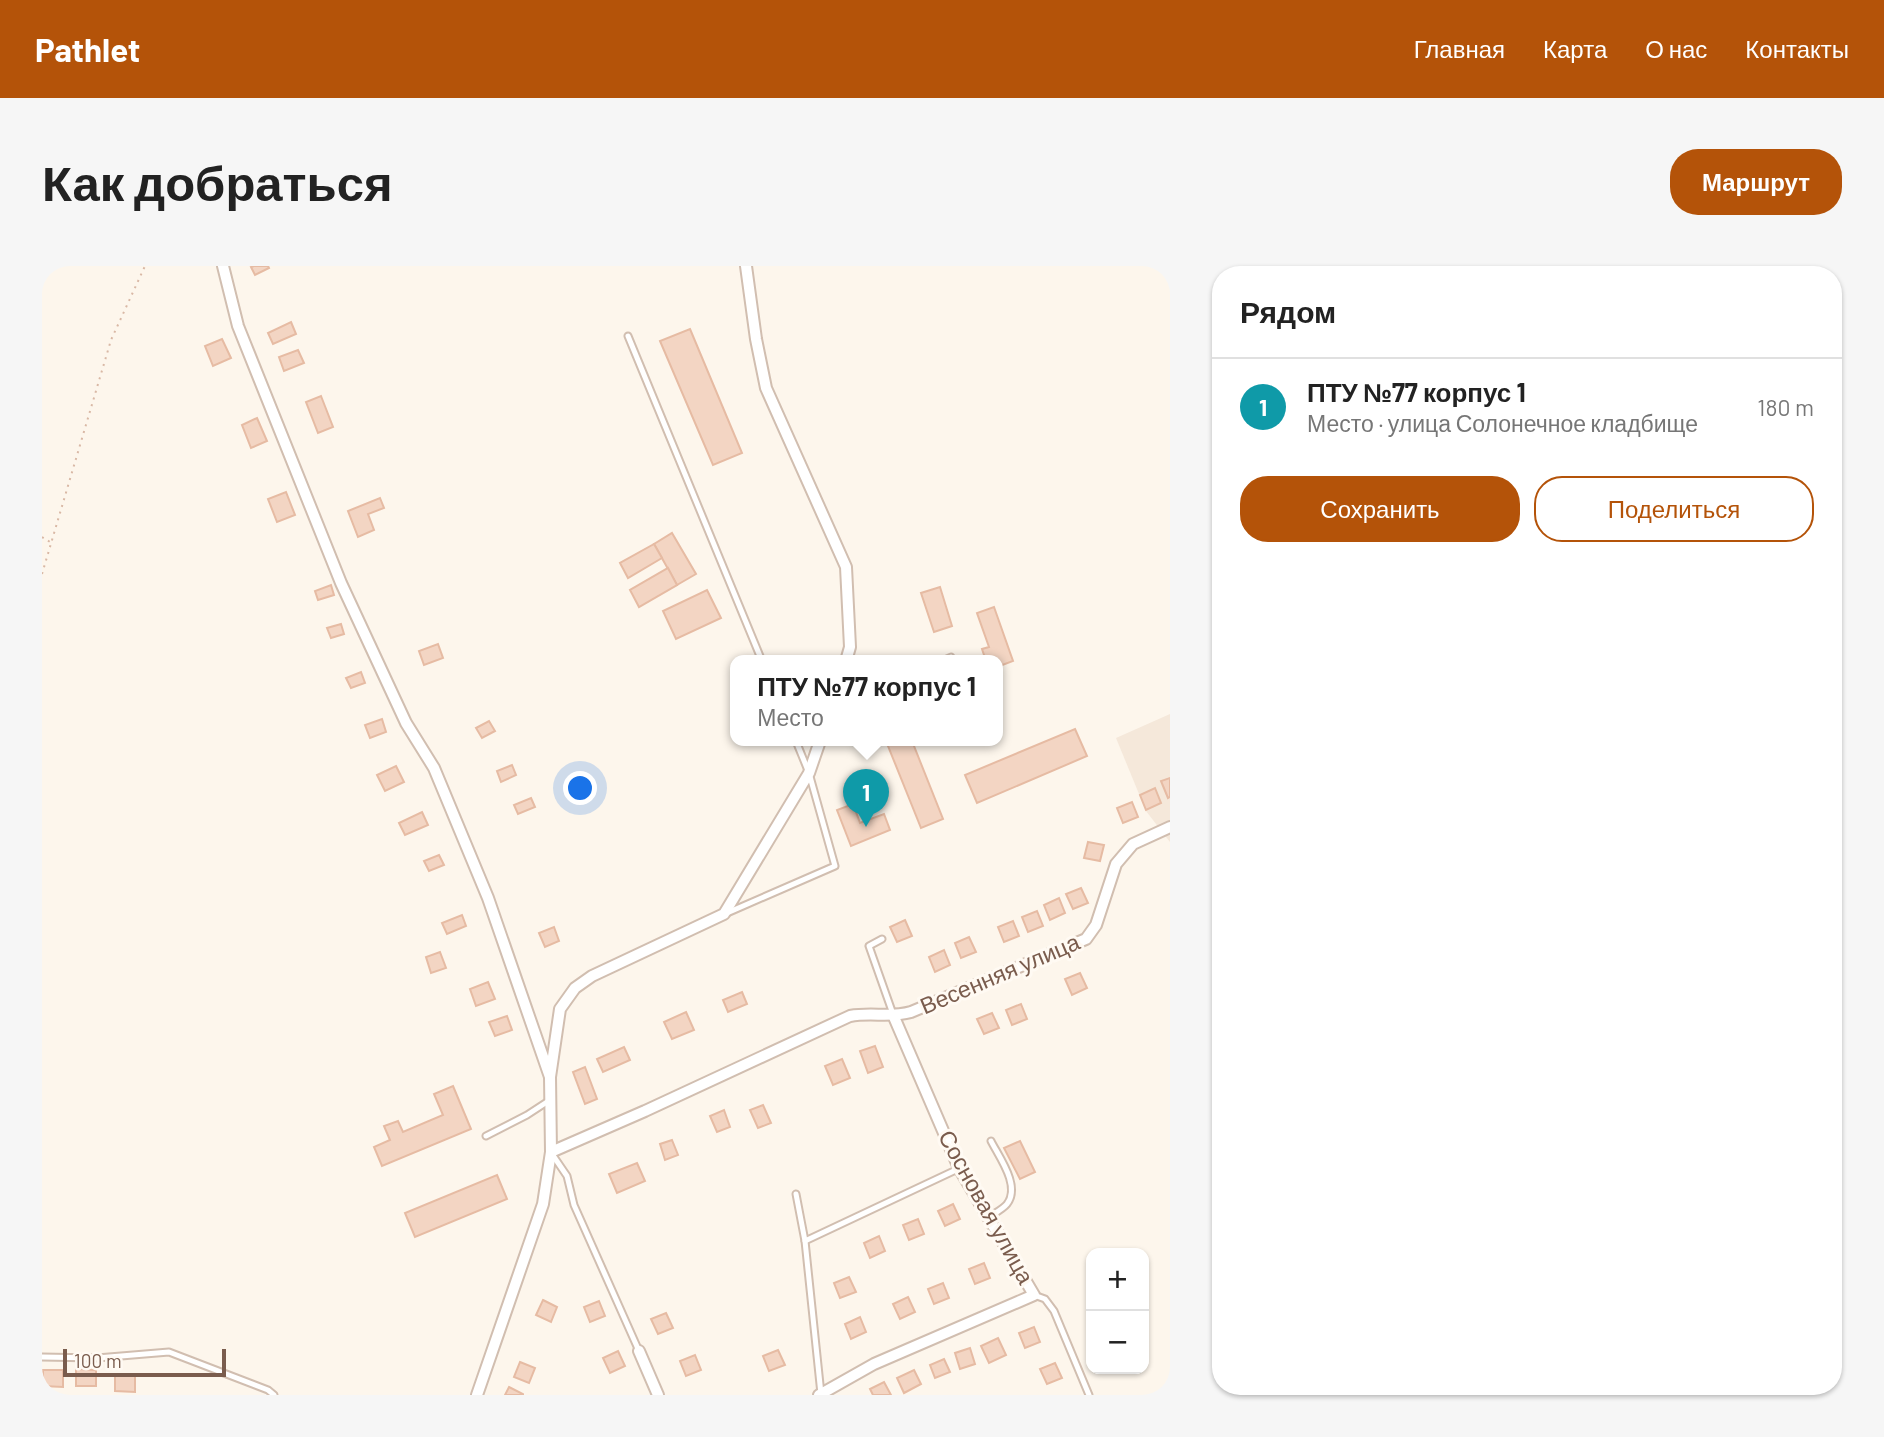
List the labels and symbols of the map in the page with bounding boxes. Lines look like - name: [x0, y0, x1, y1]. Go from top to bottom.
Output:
- pin: 1: [843, 769, 889, 827]
- your location: [563, 771, 597, 805]
- street label: Весенняя улица: [916, 927, 1084, 1019]
- street label: Сосновая улица: [933, 1125, 1041, 1288]
- scale bar: [63, 1346, 226, 1378]

